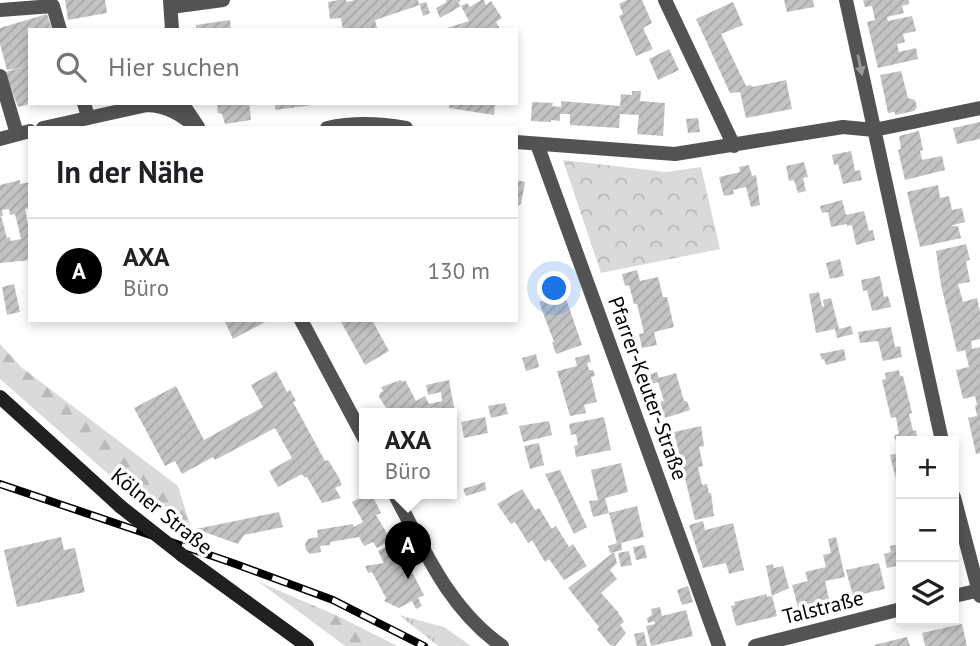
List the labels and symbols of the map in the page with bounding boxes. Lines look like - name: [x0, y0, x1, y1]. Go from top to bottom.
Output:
- one-way arrow: [855, 54, 866, 76]
- your location: [537, 271, 571, 305]
- street label: Pfarrer-Keuter-Straße: [602, 292, 694, 484]
- street label: Kölner Straße: [106, 462, 218, 560]
- pin: A: [385, 521, 431, 579]
- street label: Talstraße: [780, 584, 866, 630]

